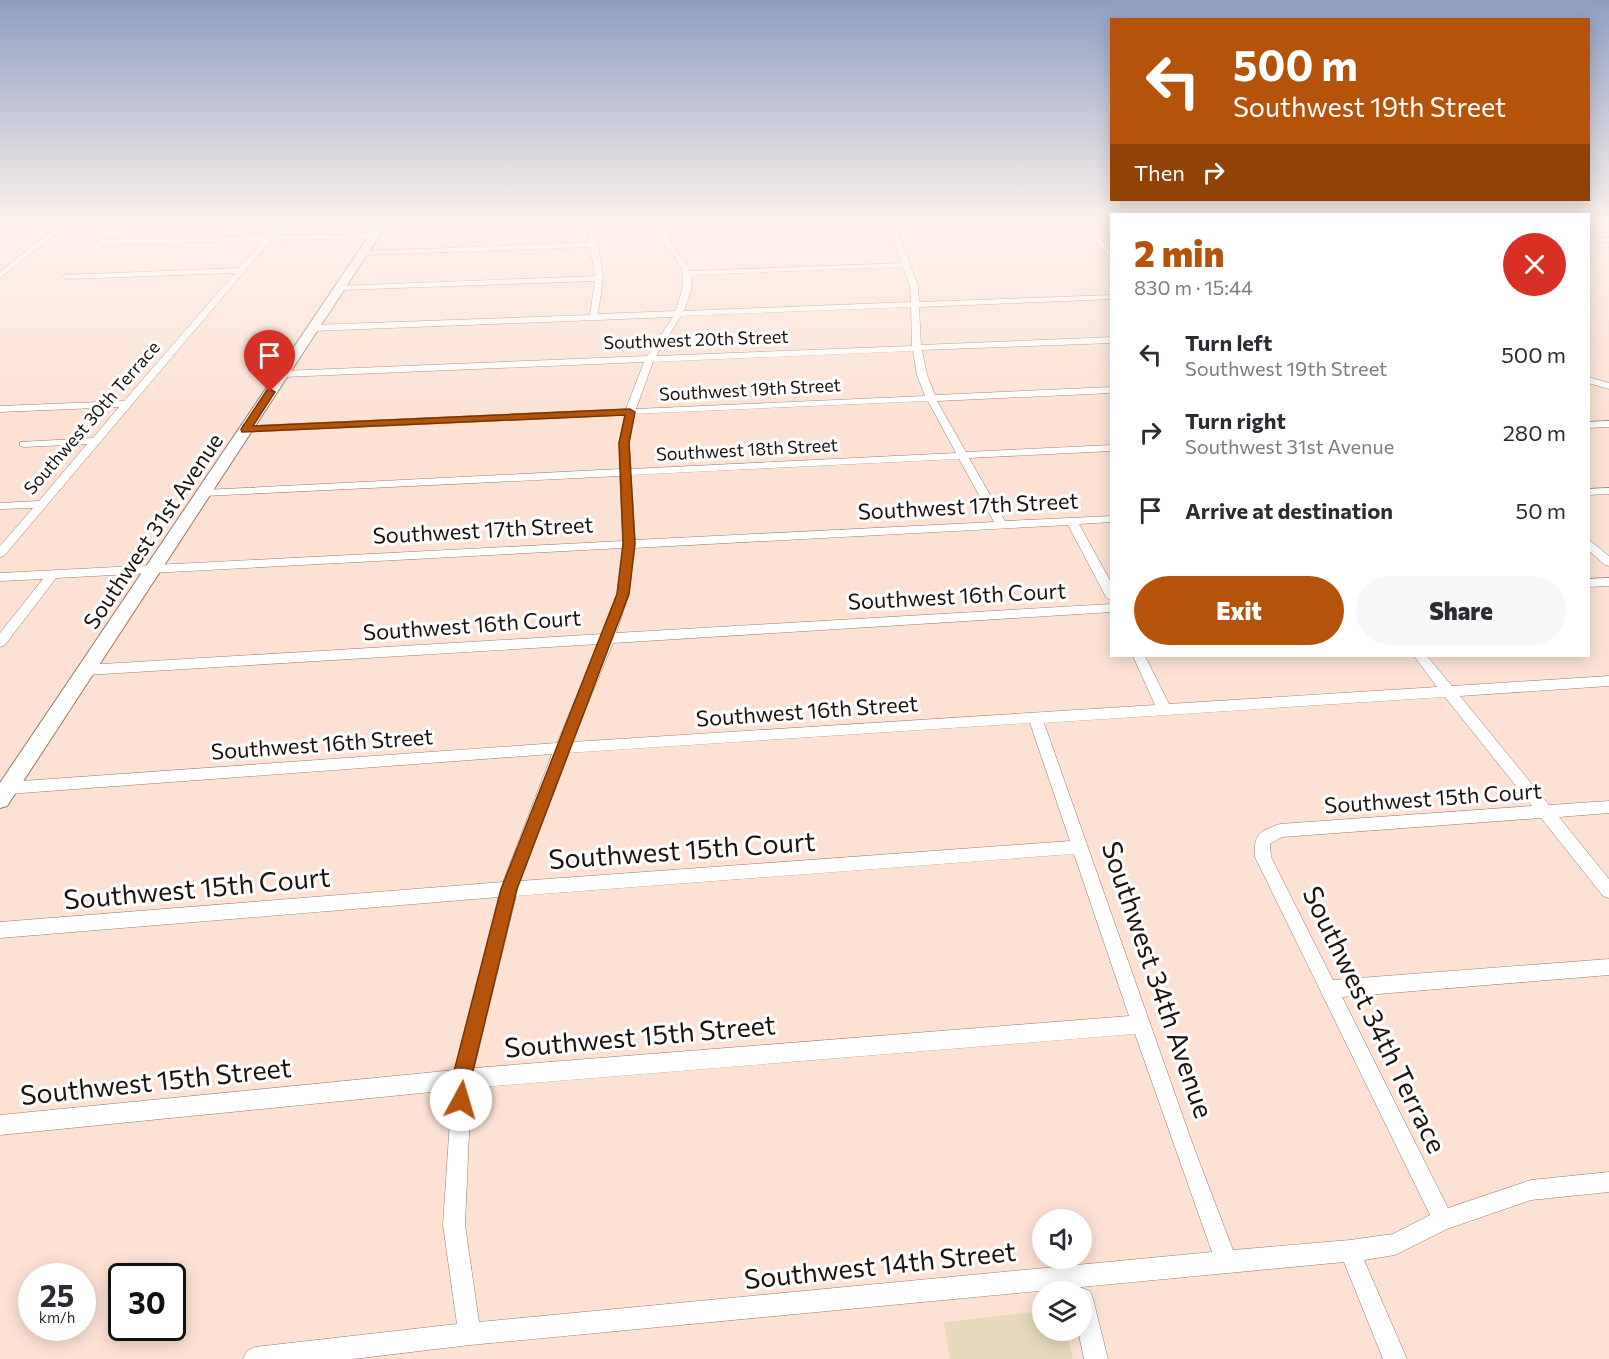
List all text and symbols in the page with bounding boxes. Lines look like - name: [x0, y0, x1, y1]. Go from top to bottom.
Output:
- text: 500 m: [1233, 38, 1358, 90]
- icon: left: [1134, 42, 1212, 120]
- text: Southwest 19th Street: [1233, 90, 1506, 123]
- icon: right: [1197, 156, 1230, 189]
- text: Then: [1134, 159, 1185, 186]
- text: 2 min: [1134, 230, 1224, 274]
- button: close: [1503, 233, 1566, 296]
- text: 830 m · 15:44: [1134, 275, 1253, 299]
- street label: Southwest 20th Street: [603, 325, 789, 353]
- text: Turn left: [1185, 329, 1272, 356]
- pin: [244, 330, 295, 392]
- street label: Southwest 30th Terrace: [19, 336, 164, 499]
- icon: left: [1134, 338, 1167, 371]
- icon: arrive: [253, 339, 286, 372]
- text: 500 m: [1501, 341, 1566, 368]
- text: Southwest 19th Street: [1185, 356, 1387, 380]
- street label: Southwest 19th Street: [658, 373, 841, 405]
- text: Turn right: [1185, 407, 1286, 434]
- icon: right: [1134, 416, 1167, 449]
- text: 280 m: [1503, 419, 1566, 446]
- street label: Southwest 31st Avenue: [77, 428, 228, 634]
- street label: Southwest 18th Street: [655, 433, 838, 465]
- text: Southwest 31st Avenue: [1185, 434, 1394, 458]
- street label: Southwest 17th Street: [857, 486, 1079, 525]
- icon: arrive: [1134, 494, 1167, 527]
- text: Arrive at destination: [1185, 497, 1393, 524]
- text: 50 m: [1516, 497, 1566, 524]
- street label: Southwest 17th Street: [372, 510, 594, 549]
- street label: Southwest 16th Court: [847, 576, 1067, 615]
- button: Exit: [1134, 576, 1344, 645]
- button: Share: [1356, 576, 1566, 645]
- street label: Southwest 16th Court: [362, 603, 582, 646]
- street label: Southwest 16th Street: [695, 689, 919, 732]
- street label: Southwest 16th Street: [210, 722, 434, 765]
- street label: Southwest 15th Court: [1323, 776, 1543, 819]
- street label: Southwest 15th Court: [547, 824, 816, 875]
- street label: Southwest 34th Avenue: [1096, 837, 1221, 1122]
- street label: Southwest 15th Court: [62, 859, 332, 916]
- street label: Southwest 34th Terrace: [1296, 880, 1454, 1158]
- street label: Southwest 15th Street: [503, 1007, 777, 1064]
- street label: Southwest 15th Street: [19, 1050, 293, 1111]
- position arrow: [429, 1068, 493, 1132]
- map controls: [1032, 1209, 1092, 1341]
- button: sound: [1032, 1209, 1092, 1269]
- street label: Southwest 14th Street: [742, 1234, 1017, 1295]
- speed limit sign: 30: [108, 1263, 186, 1341]
- text: 25: [40, 1276, 74, 1313]
- button: layers: [1032, 1281, 1092, 1341]
- text: km/h: [39, 1308, 75, 1326]

